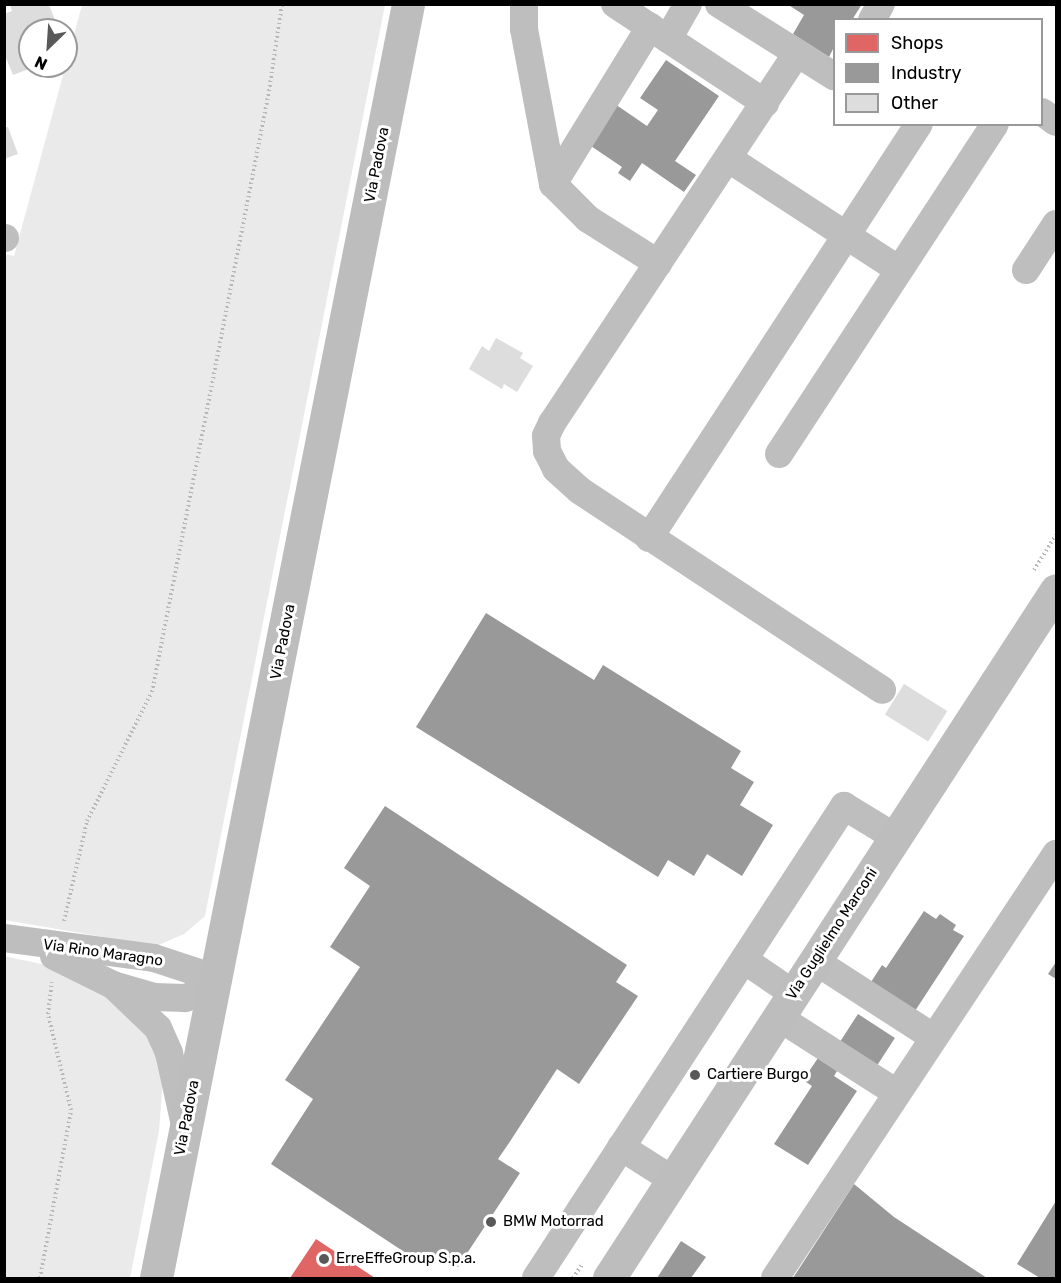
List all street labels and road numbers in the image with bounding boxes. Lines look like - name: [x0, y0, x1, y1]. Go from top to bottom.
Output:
- street label: Via Padova: [361, 126, 393, 204]
- street label: Via Padova: [267, 603, 299, 681]
- street label: Via Guglielmo Marconi: [783, 865, 881, 1003]
- street label: Via Rino Maragno: [42, 936, 164, 970]
- street label: Via Padova: [171, 1079, 203, 1157]

